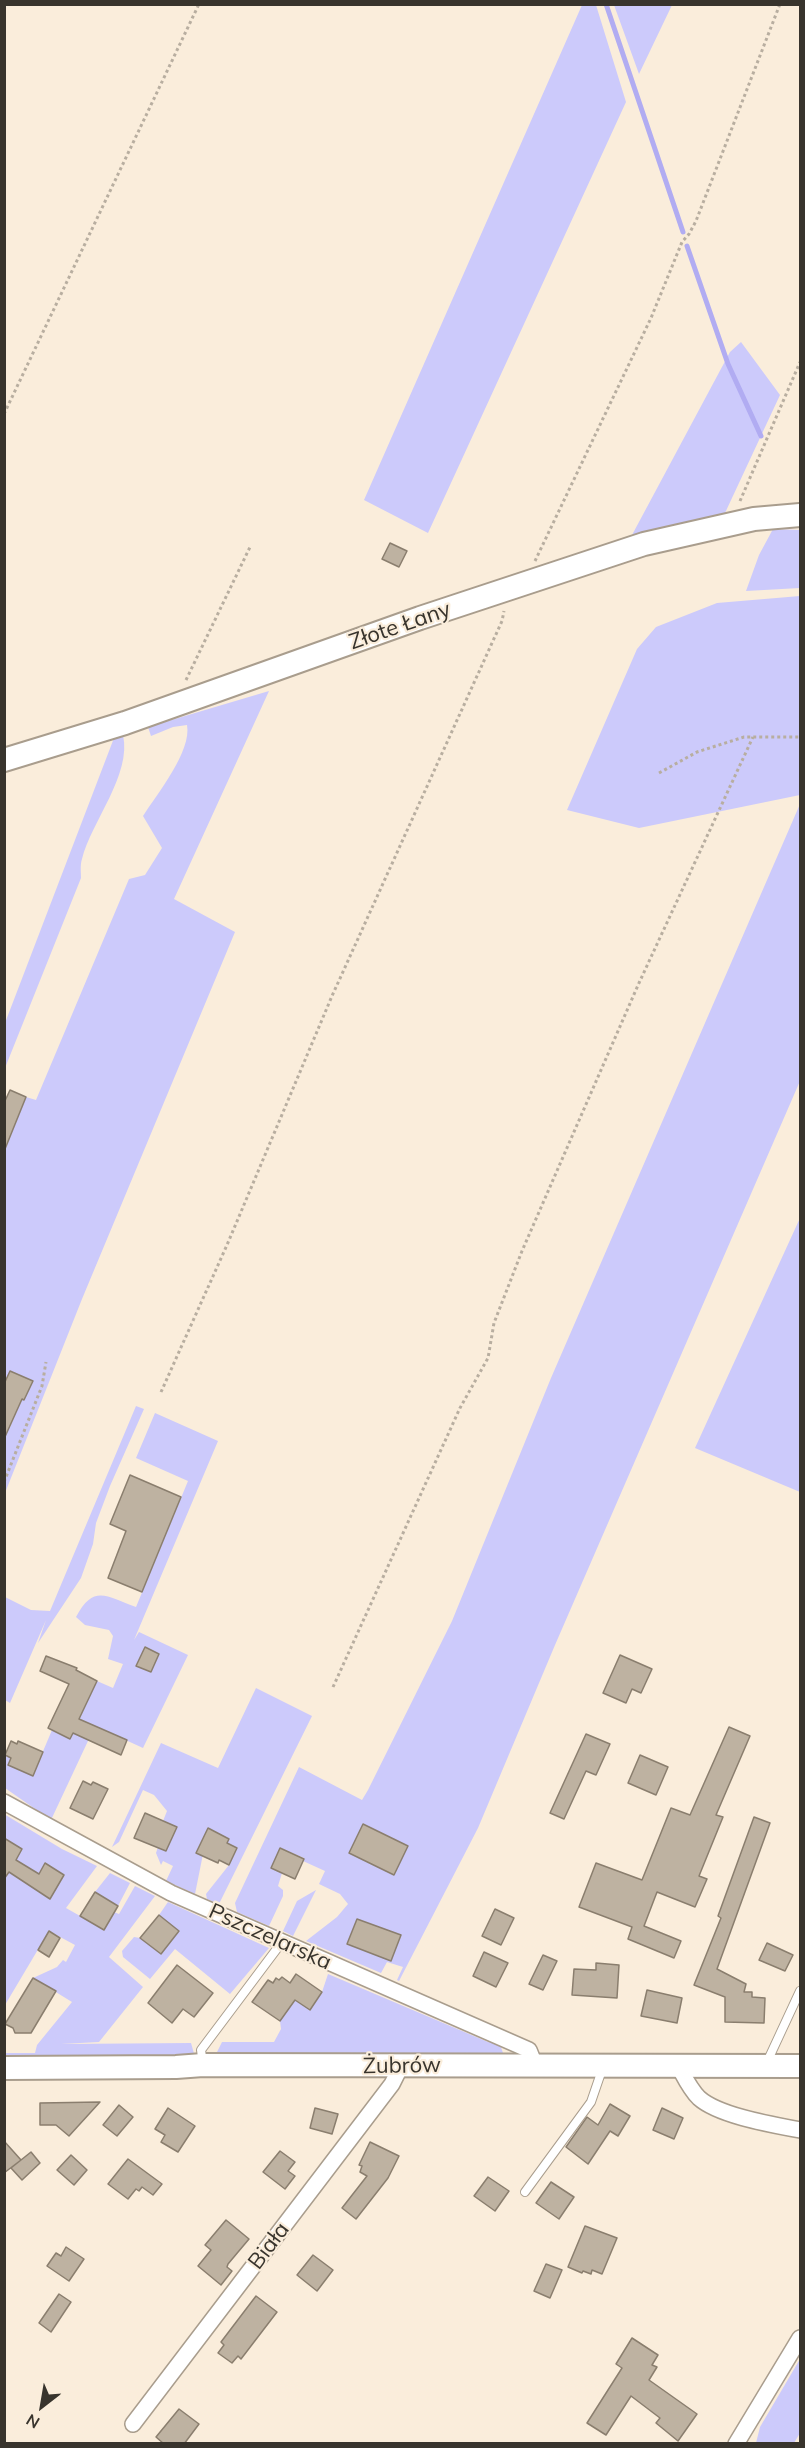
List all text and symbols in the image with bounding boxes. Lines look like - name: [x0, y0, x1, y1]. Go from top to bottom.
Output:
- street label: Złote Łany: [346, 596, 454, 656]
- street label: Pszczelarska: [205, 1898, 335, 1976]
- street label: Żubrów: [363, 2052, 441, 2080]
- street label: Biała: [243, 2217, 295, 2275]
- north arrow: [12, 2376, 72, 2436]
- text: N: [22, 2410, 43, 2433]

